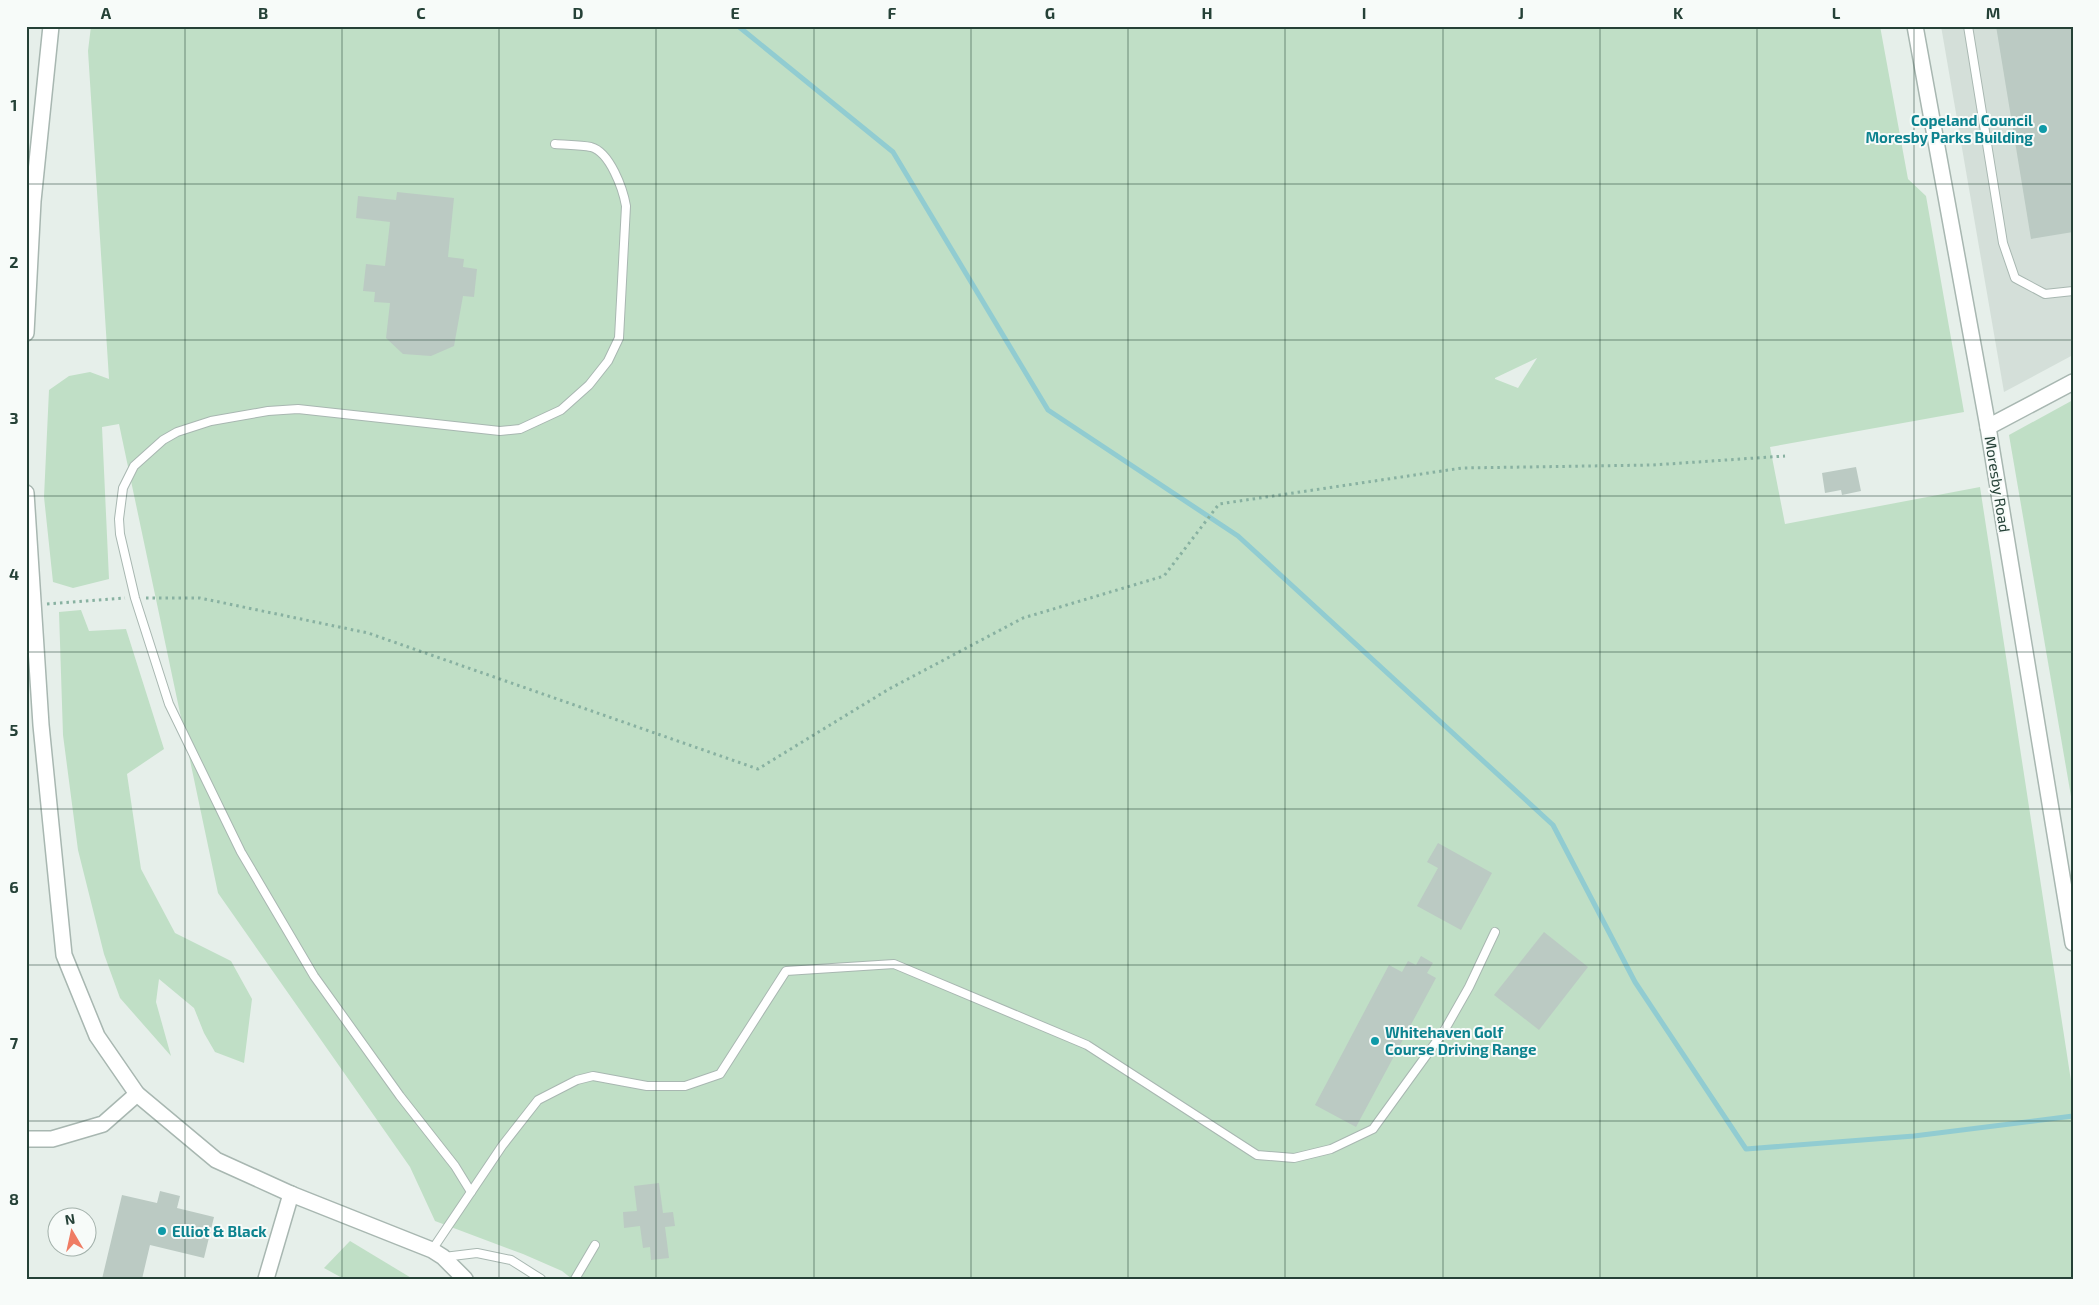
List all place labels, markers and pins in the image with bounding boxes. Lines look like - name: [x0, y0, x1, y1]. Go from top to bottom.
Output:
- place label: Copeland Council Moresby Parks Building: [1865, 111, 2033, 147]
- marker: Copeland Council Moresby Parks Building: [2037, 123, 2049, 135]
- place label: Whitehaven Golf Course Driving Range: [1385, 1023, 1536, 1058]
- marker: Whitehaven Golf Course Driving Range: [1369, 1035, 1381, 1047]
- place label: Elliot & Black: [172, 1222, 267, 1240]
- marker: Elliot & Black: [156, 1225, 168, 1237]

